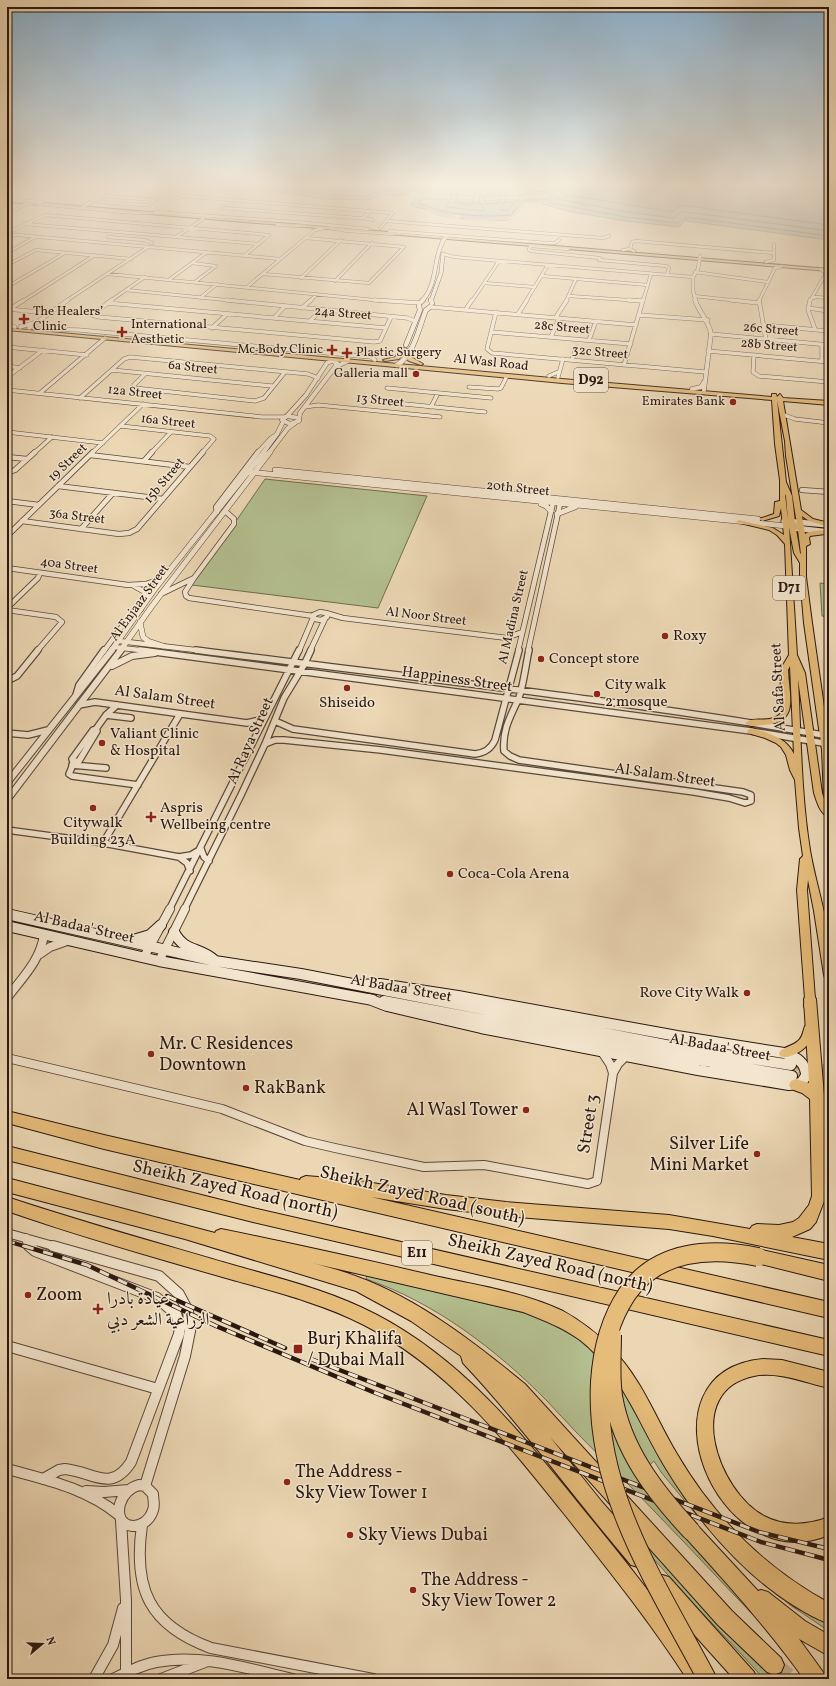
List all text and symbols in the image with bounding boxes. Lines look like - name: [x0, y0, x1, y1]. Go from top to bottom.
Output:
- place label: The Healers’ Clinic: [33, 303, 103, 336]
- street label: 24a Street: [314, 303, 373, 326]
- marker: The Healers’ Clinic: [18, 313, 30, 325]
- place label: International Aesthetic: [131, 316, 207, 349]
- street label: 28c Street: [533, 317, 591, 339]
- street label: 26c Street: [742, 319, 800, 341]
- marker: International Aesthetic: [116, 326, 128, 338]
- street label: 28b Street: [740, 335, 799, 358]
- place label: Mc Body Clinic: [237, 341, 323, 359]
- street label: 32c Street: [571, 342, 629, 364]
- marker: Mc Body Clinic: [326, 344, 338, 356]
- place label: Plastic Surgery: [356, 344, 442, 362]
- marker: Plastic Surgery: [341, 347, 353, 359]
- street label: Al Wasl Road: [453, 350, 529, 376]
- street label: 6a Street: [167, 356, 219, 380]
- place label: Galleria mall: [334, 365, 408, 383]
- road number: D92: [574, 368, 608, 392]
- marker: Galleria mall: [411, 369, 421, 379]
- street label: 12a Street: [107, 381, 164, 405]
- street label: 13 Street: [355, 390, 405, 413]
- place label: Emirates Bank: [642, 393, 725, 411]
- marker: Emirates Bank: [728, 397, 738, 407]
- street label: 16a Street: [140, 410, 197, 434]
- street label: 19 Street: [44, 439, 92, 486]
- street label: 15b Street: [140, 454, 190, 508]
- street label: 20th Street: [485, 477, 551, 501]
- street label: 36a Street: [48, 505, 107, 529]
- street label: 40a Street: [39, 553, 100, 579]
- street label: Al Enjaaz Street: [106, 561, 174, 645]
- street label: Al Madina Street: [494, 568, 534, 666]
- road number: D71: [773, 576, 805, 600]
- street label: Al Noor Street: [385, 603, 468, 631]
- place label: Roxy: [673, 626, 707, 647]
- marker: Roxy: [660, 631, 670, 641]
- street label: Al Safa Street: [766, 642, 792, 732]
- place label: Concept store: [549, 649, 639, 670]
- marker: Concept store: [536, 654, 546, 664]
- street label: Happiness Street: [400, 662, 514, 698]
- place label: City walk 2 mosque: [605, 675, 668, 713]
- street label: Al Salam Street: [113, 681, 217, 715]
- marker: Shiseido: [342, 683, 352, 693]
- marker: City walk 2 mosque: [592, 689, 602, 699]
- place label: Shiseido: [319, 693, 375, 714]
- street label: Al Raya Street: [222, 694, 280, 788]
- place label: Valiant Clinic & Hospital: [110, 724, 199, 762]
- marker: Valiant Clinic & Hospital: [97, 738, 107, 748]
- street label: Al Salam Street: [613, 759, 717, 793]
- place label: Aspris Wellbeing centre: [160, 798, 271, 836]
- marker: Citywalk Building 23A: [88, 803, 98, 813]
- marker: Aspris Wellbeing centre: [145, 811, 157, 823]
- place label: Citywalk Building 23A: [50, 813, 136, 851]
- place label: Coca-Cola Arena: [458, 864, 570, 885]
- marker: Coca-Cola Arena: [445, 869, 455, 879]
- street label: Al Badaa' Street: [32, 906, 136, 950]
- street label: Al Badaa' Street: [349, 970, 453, 1008]
- place label: Rove City Walk: [639, 983, 739, 1004]
- marker: Rove City Walk: [742, 988, 752, 998]
- street label: Al Badaa' Street: [668, 1029, 772, 1067]
- place label: Mr. C Residences Downtown: [159, 1032, 293, 1078]
- marker: Mr. C Residences Downtown: [146, 1049, 156, 1059]
- place label: RakBank: [254, 1076, 326, 1101]
- marker: RakBank: [241, 1083, 251, 1093]
- street label: Street 3: [572, 1092, 606, 1156]
- place label: Al Wasl Tower: [406, 1098, 518, 1123]
- marker: Al Wasl Tower: [521, 1105, 531, 1115]
- place label: Silver Life Mini Market: [649, 1132, 749, 1178]
- marker: Silver Life Mini Market: [752, 1149, 762, 1159]
- street label: Sheikh Zayed Road (north): [130, 1154, 340, 1226]
- street label: Sheikh Zayed Road (south): [317, 1160, 527, 1232]
- street label: Sheikh Zayed Road (north): [445, 1228, 655, 1300]
- road number: E11: [402, 1241, 432, 1265]
- place label: Zoom: [36, 1283, 83, 1308]
- place label: عيادة بادرا الزراعية الشعر دبي: [107, 1287, 210, 1334]
- marker: Zoom: [23, 1290, 33, 1300]
- marker: عيادة بادرا الزراعية الشعر دبي: [92, 1303, 104, 1315]
- place label: Burj Khalifa / Dubai Mall: [307, 1327, 405, 1373]
- marker: Burj Khalifa / Dubai Mall: [292, 1343, 304, 1355]
- place label: The Address - Sky View Tower 1: [295, 1460, 428, 1506]
- marker: The Address - Sky View Tower 1: [282, 1477, 292, 1487]
- place label: Sky Views Dubai: [358, 1523, 488, 1548]
- marker: Sky Views Dubai: [345, 1530, 355, 1540]
- place label: The Address - Sky View Tower 2: [421, 1568, 556, 1614]
- marker: The Address - Sky View Tower 2: [408, 1585, 418, 1595]
- north arrow: [22, 1624, 62, 1664]
- text: N: [42, 1635, 58, 1647]

